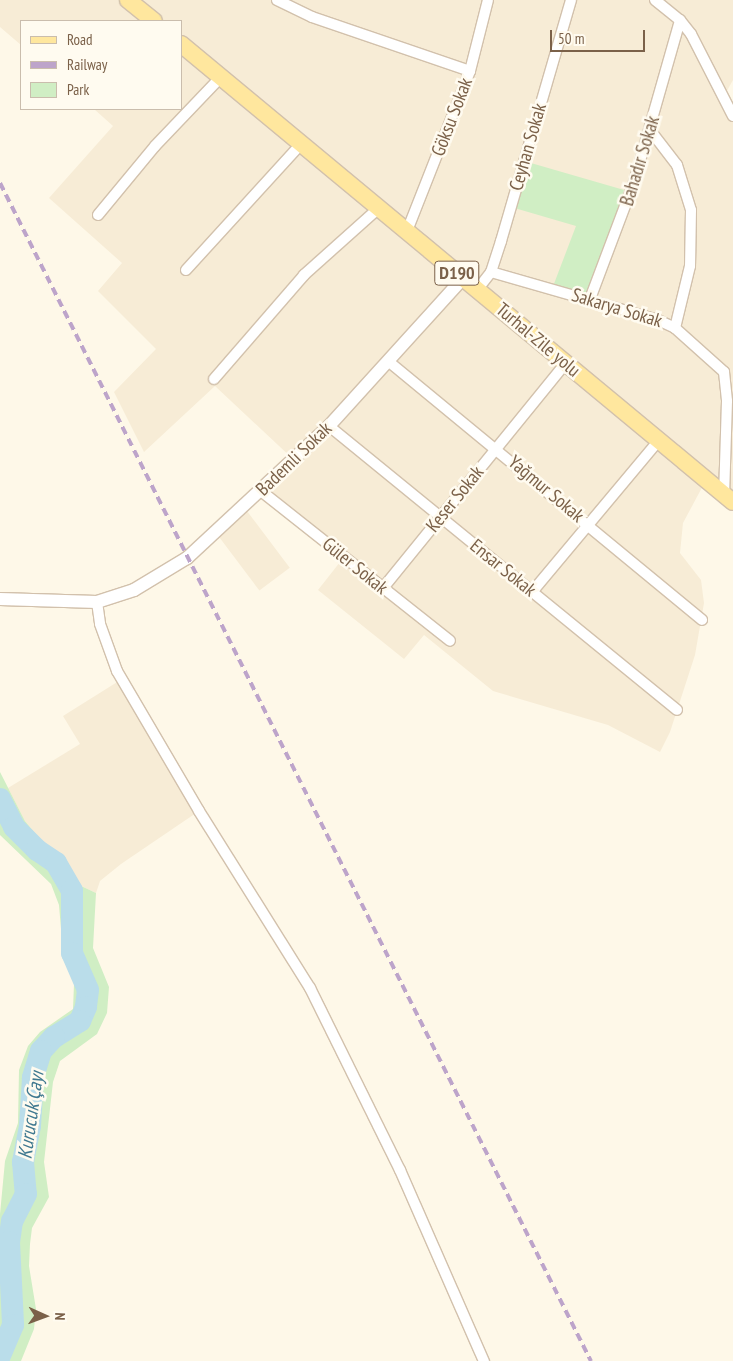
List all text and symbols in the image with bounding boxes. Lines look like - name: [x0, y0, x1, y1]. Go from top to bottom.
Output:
- legend: [20, 20, 182, 110]
- scale bar: [553, 20, 648, 52]
- text: 50 m: [558, 29, 584, 48]
- text: Road: [67, 30, 93, 49]
- text: Railway: [67, 55, 107, 74]
- street label: Göksu Sokak: [427, 74, 477, 160]
- text: Park: [67, 80, 89, 99]
- street label: Ceyhan Sokak: [505, 101, 551, 193]
- street label: Bahadır Sokak: [616, 113, 664, 209]
- road number: D190: [433, 258, 481, 288]
- street label: Sakarya Sokak: [569, 283, 665, 333]
- street label: Turhal-Zile yolu: [491, 298, 585, 382]
- street label: Bademli Sokak: [251, 417, 337, 501]
- street label: Yağmur Sokak: [503, 451, 589, 527]
- street label: Keser Sokak: [421, 461, 489, 537]
- street label: Güler Sokak: [318, 533, 392, 599]
- street label: Ensar Sokak: [465, 534, 541, 602]
- water label: Kurucuk Çayı: [13, 1069, 49, 1161]
- north arrow: [20, 1291, 70, 1341]
- text: N: [51, 1312, 69, 1321]

